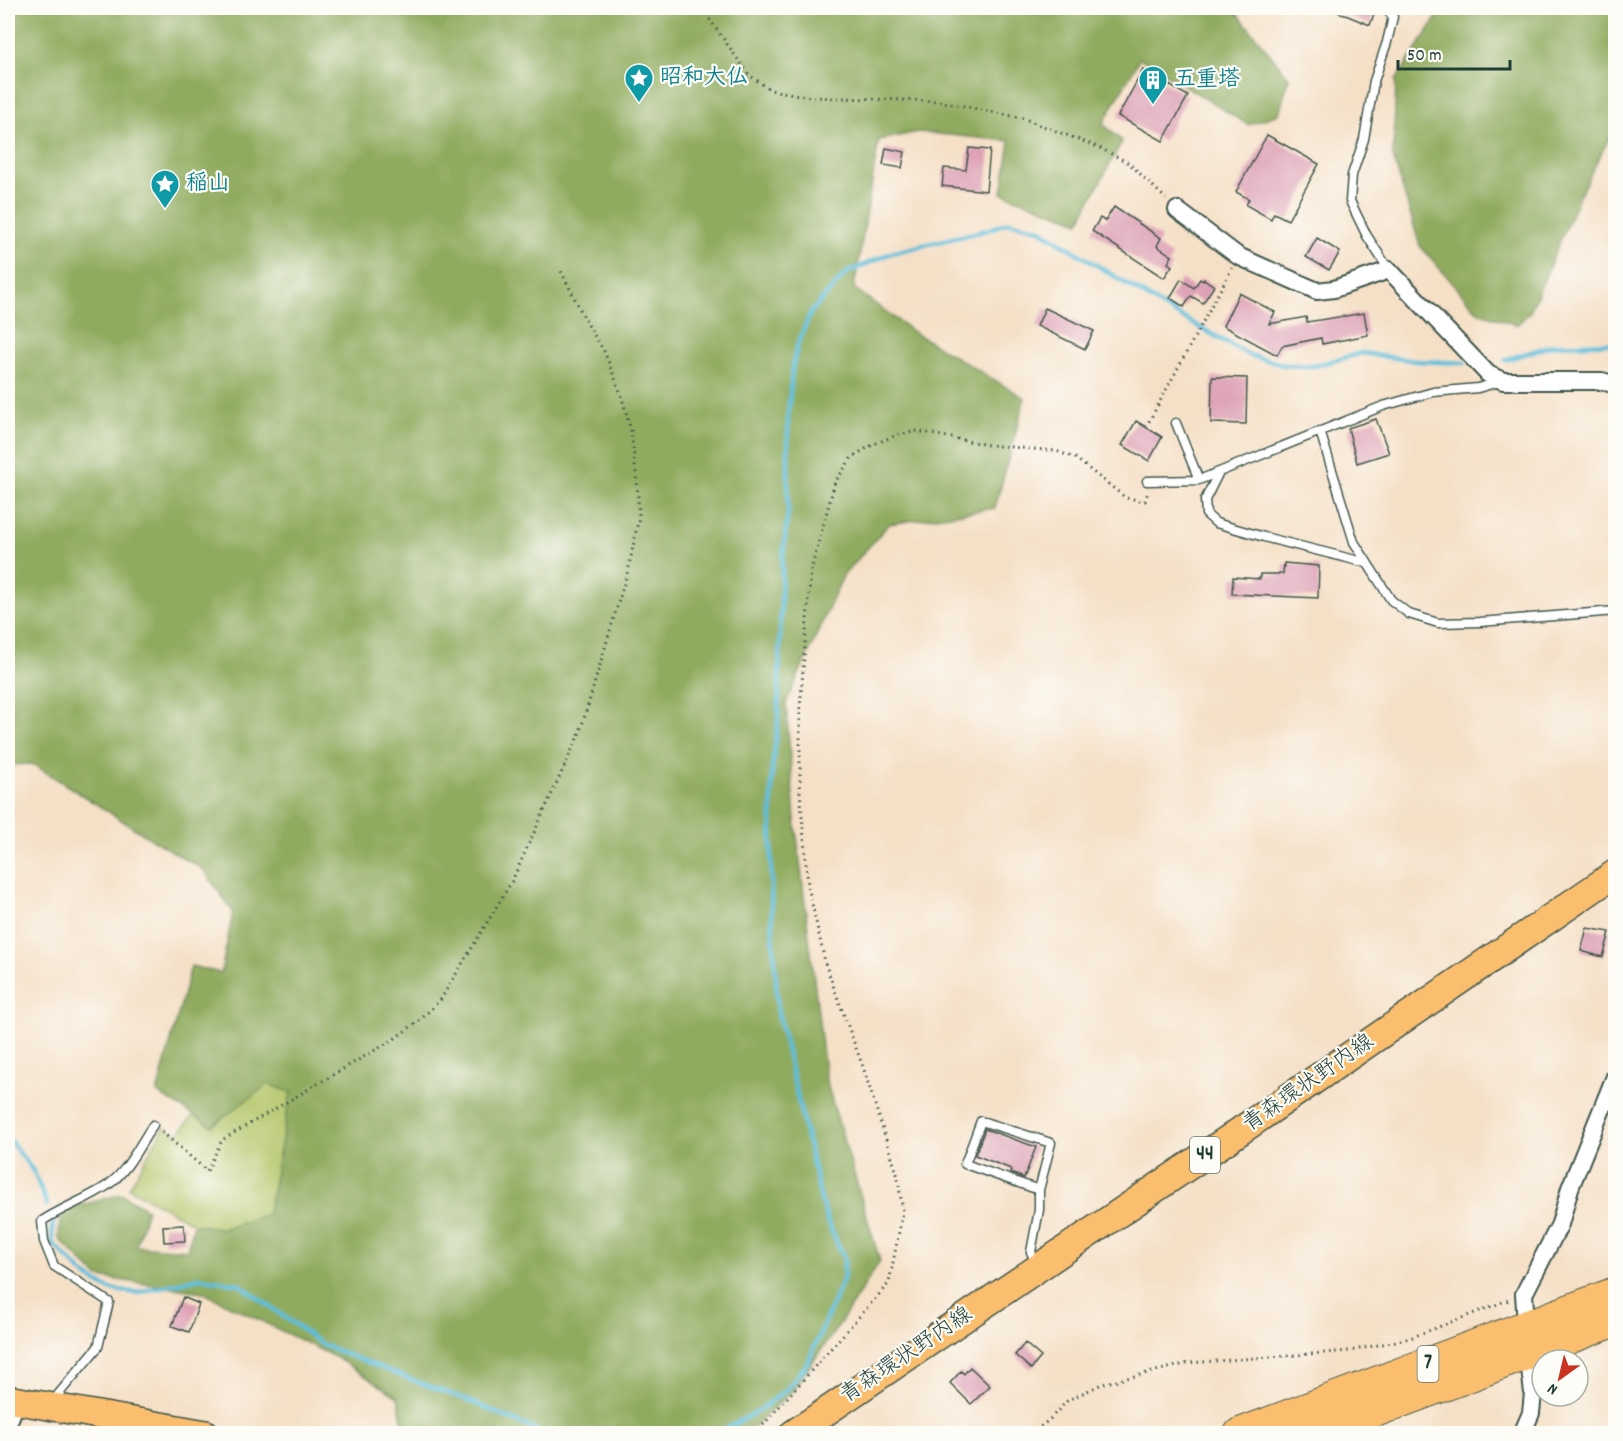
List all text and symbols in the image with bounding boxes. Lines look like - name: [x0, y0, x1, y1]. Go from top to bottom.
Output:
- scale bar: [1398, 33, 1510, 71]
- text: 50 m: [1407, 44, 1442, 69]
- place icon: 昭和大仏: [623, 62, 655, 104]
- place label: 昭和大仏: [660, 63, 748, 94]
- building icon: 五重塔: [1137, 64, 1169, 106]
- place label: 五重塔: [1174, 65, 1240, 96]
- place icon: 稲山: [149, 168, 181, 210]
- place label: 稲山: [186, 169, 230, 200]
- street label: 青森環状野内線: [1237, 1027, 1381, 1141]
- road number: 44: [1190, 1137, 1220, 1173]
- street label: 青森環状野内線: [834, 1300, 980, 1412]
- road number: 7: [1418, 1346, 1438, 1382]
- north arrow: [1530, 1348, 1590, 1408]
- text: N: [1543, 1377, 1563, 1400]

